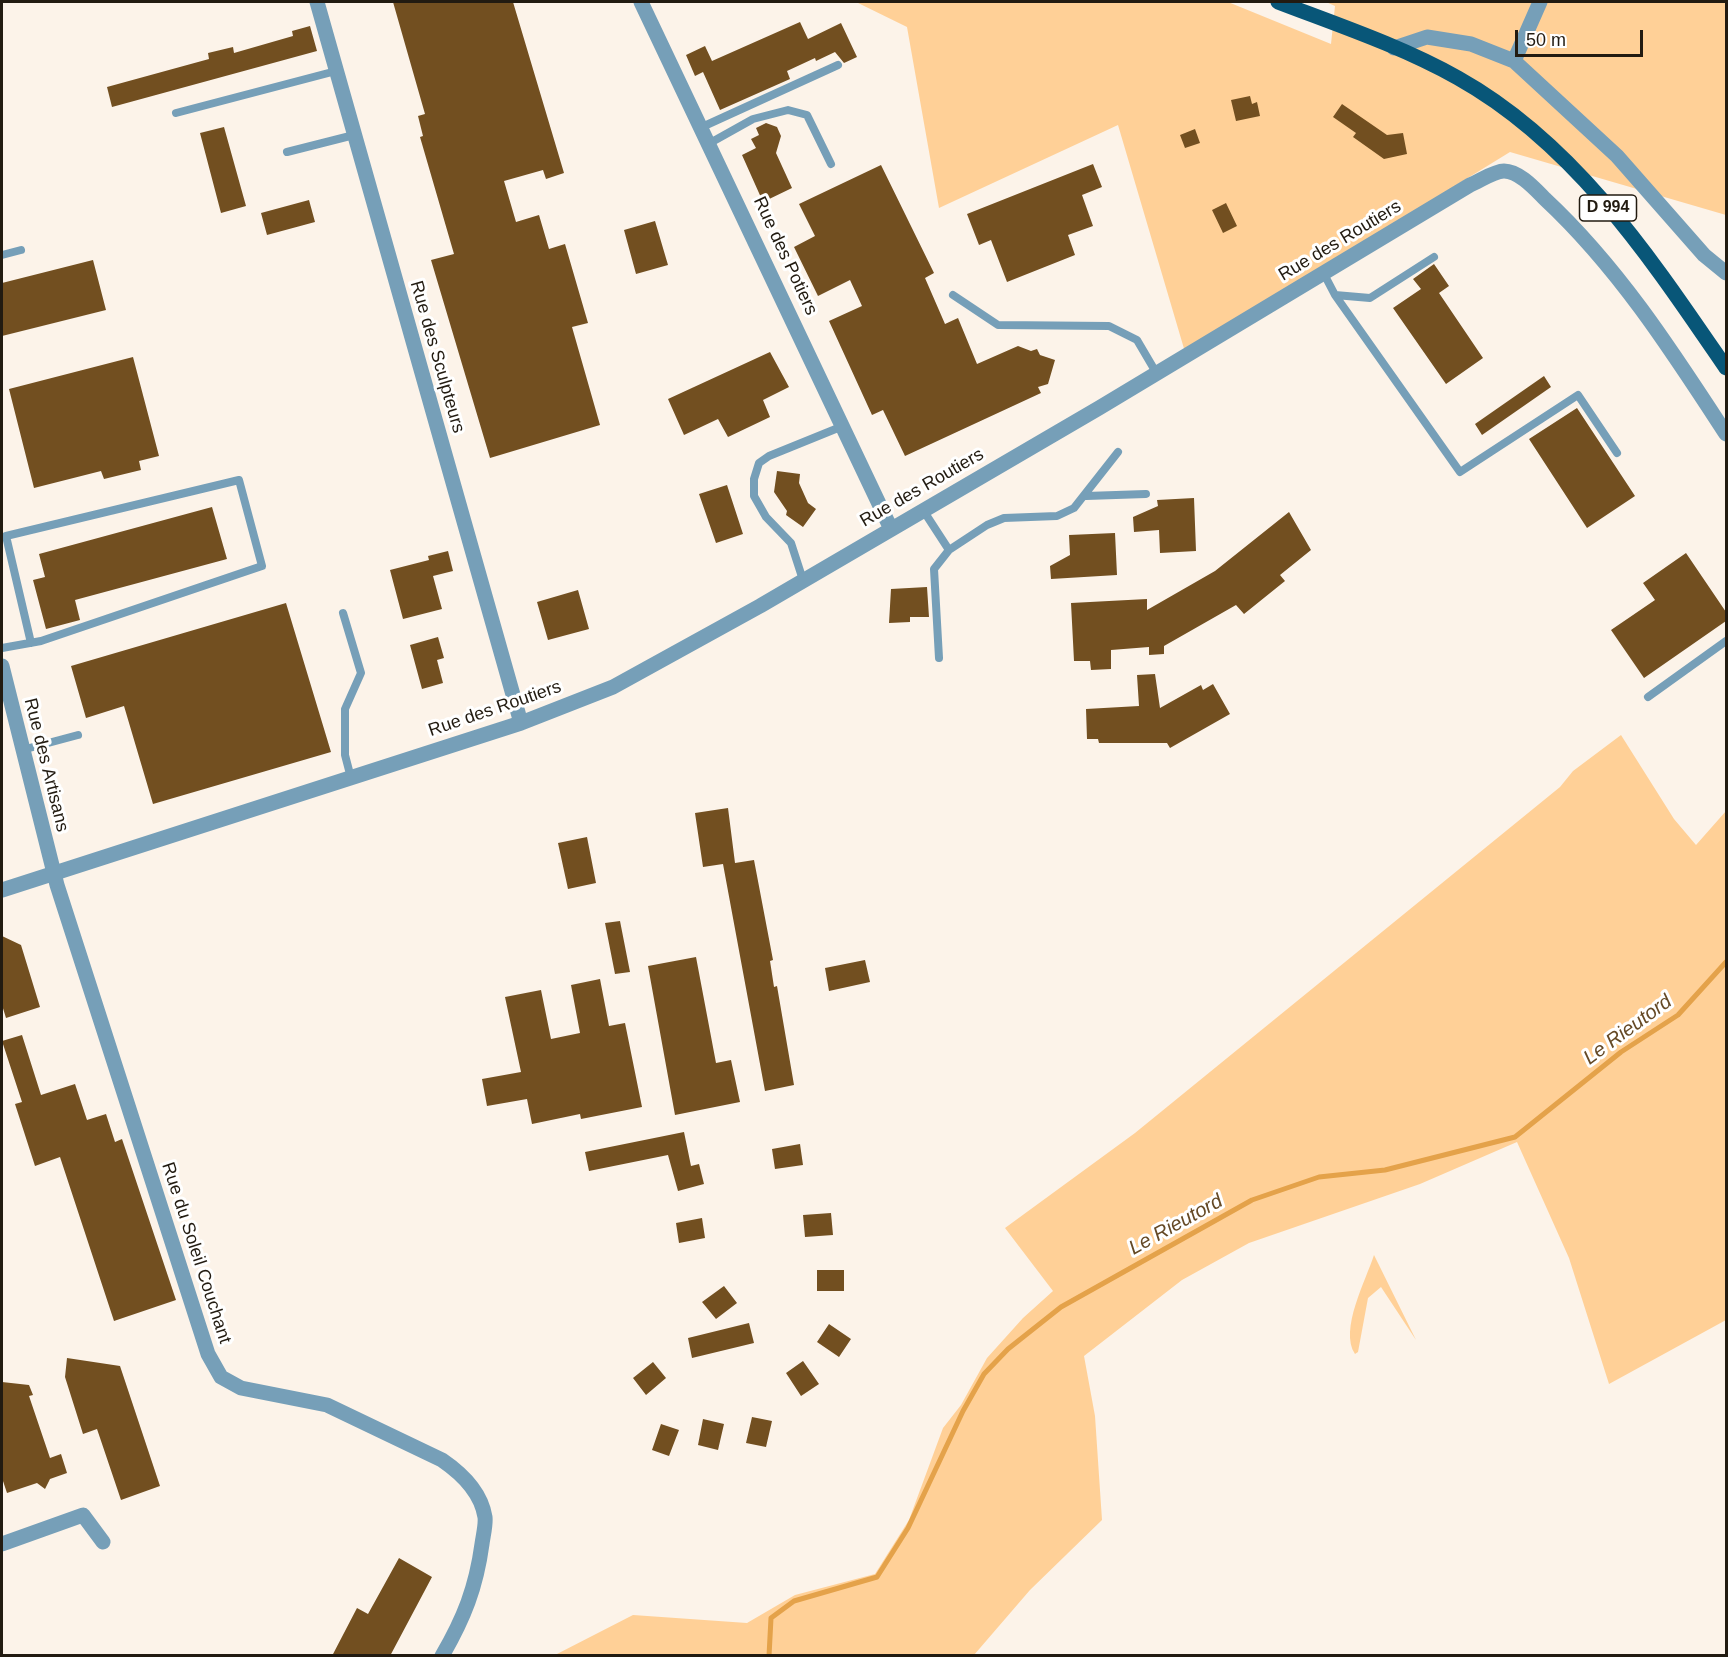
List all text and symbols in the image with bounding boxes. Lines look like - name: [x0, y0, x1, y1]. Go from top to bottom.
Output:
- scale bar: [1518, 18, 1646, 56]
- text: 50 m: [1526, 30, 1566, 50]
- street label: Rue des Potiers: [748, 193, 822, 319]
- road number: D 994: [1580, 195, 1636, 221]
- street label: Rue des Routiers: [1275, 196, 1405, 286]
- street label: Rue des Sculpteurs: [405, 279, 469, 435]
- street label: Rue des Routiers: [856, 444, 988, 532]
- street label: Rue des Routiers: [426, 676, 564, 742]
- street label: Rue des Artisans: [19, 696, 73, 834]
- water label: Le Rieutord: [1579, 990, 1677, 1070]
- street label: Rue du Soleil Couchant: [157, 1160, 235, 1346]
- water label: Le Rieutord: [1125, 1189, 1227, 1261]

